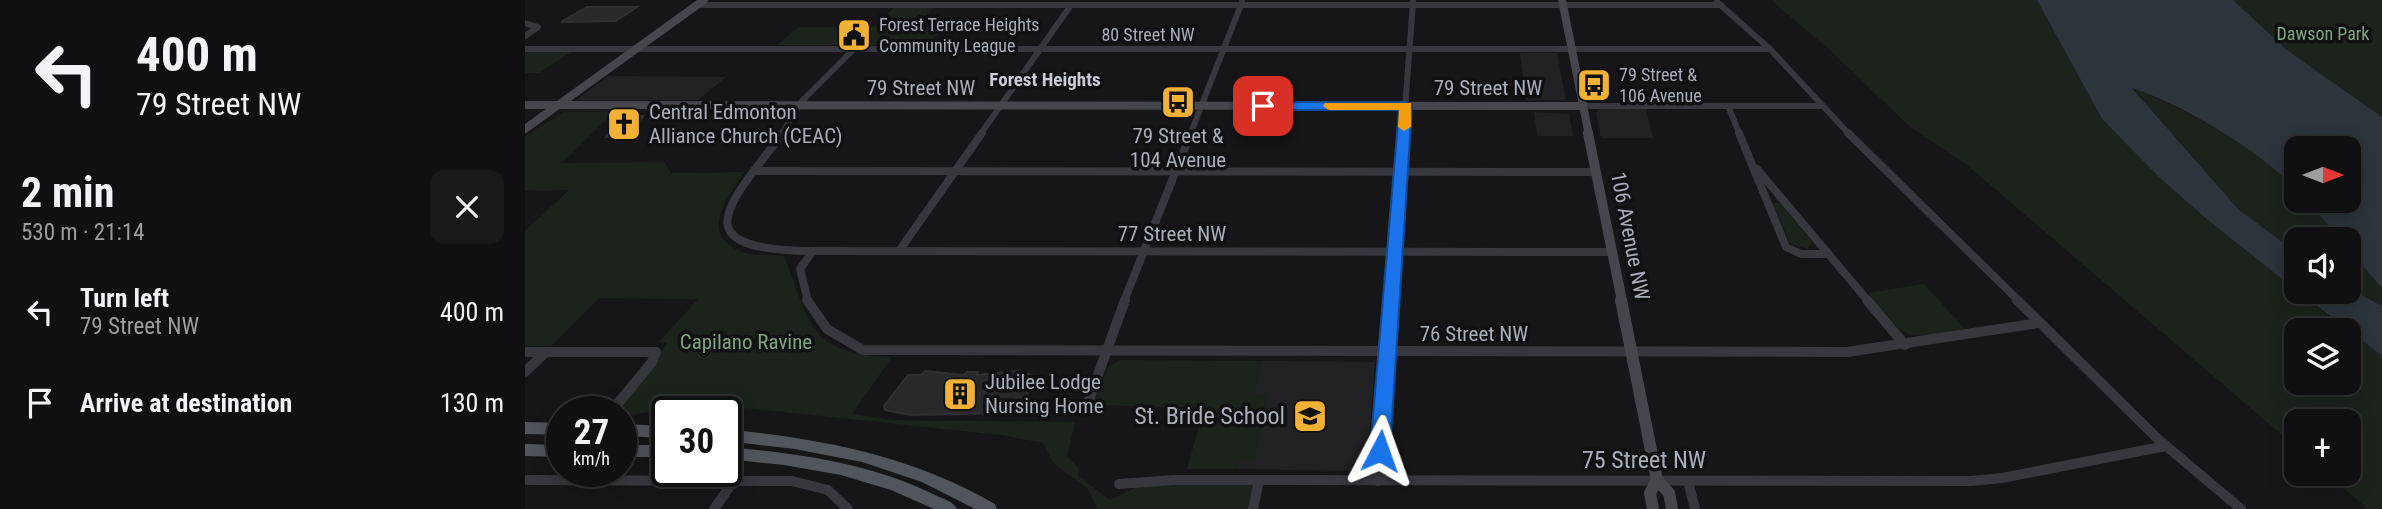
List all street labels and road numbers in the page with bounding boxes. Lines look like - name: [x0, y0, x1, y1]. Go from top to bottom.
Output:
- street label: 80 Street NW: [1101, 24, 1195, 45]
- street label: 79 Street NW: [867, 76, 975, 100]
- street label: 79 Street NW: [1434, 76, 1542, 100]
- street label: 106 Avenue NW: [1606, 170, 1654, 302]
- street label: 77 Street NW: [1118, 222, 1226, 246]
- street label: 76 Street NW: [1420, 322, 1528, 346]
- street label: 75 Street NW: [1582, 446, 1706, 474]

